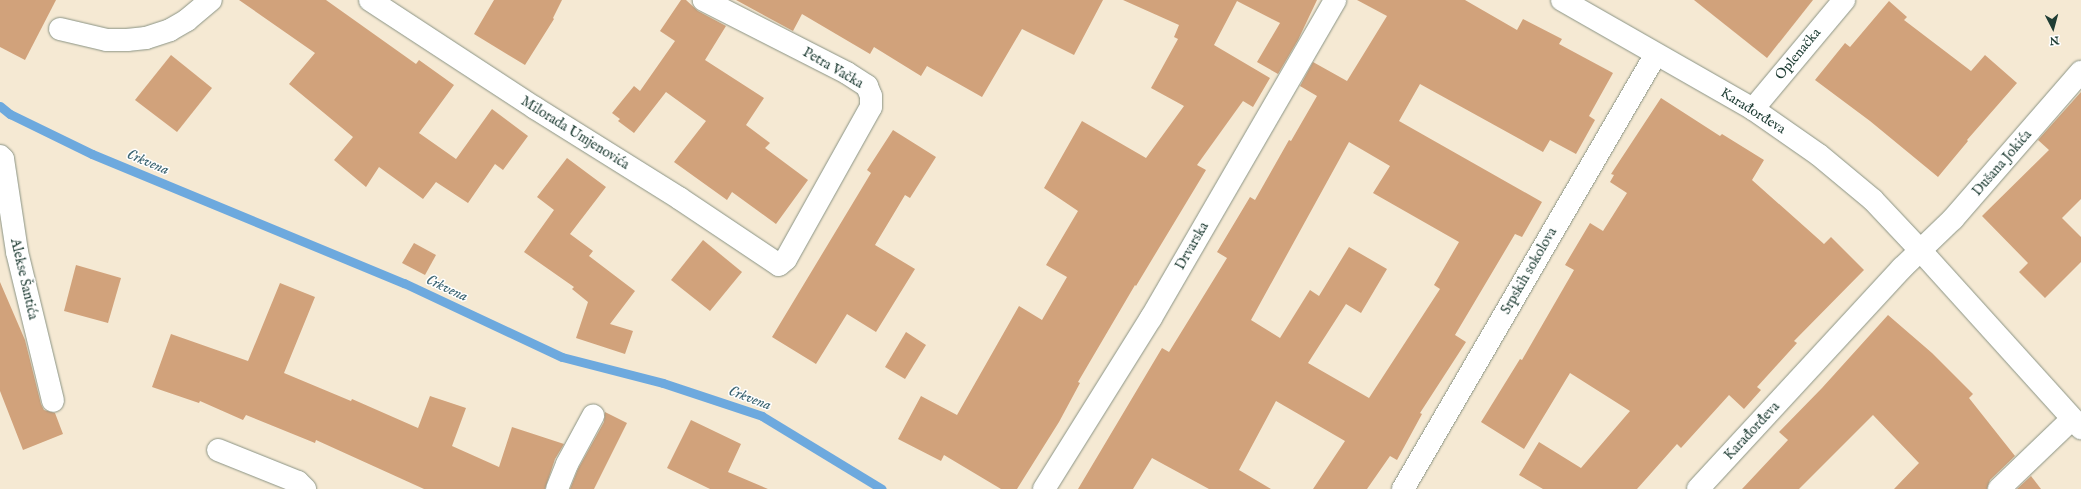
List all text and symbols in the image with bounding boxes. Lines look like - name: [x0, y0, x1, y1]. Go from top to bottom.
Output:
- north arrow: [2033, 8, 2073, 48]
- street label: Oplenačka: [1772, 25, 1824, 83]
- text: N: [2049, 32, 2060, 47]
- street label: Petra Vačka: [800, 44, 866, 92]
- street label: Karađorđeva: [1717, 84, 1789, 138]
- street label: Milorada Umjenovića: [518, 93, 632, 173]
- street label: Dušana Jokića: [1969, 127, 2035, 199]
- water label: Crkvena: [124, 145, 172, 179]
- street label: Drvarska: [1172, 219, 1212, 273]
- street label: Srpskih sokolova: [1497, 225, 1561, 317]
- street label: Alekse Šantića: [7, 237, 41, 321]
- water label: Crkvena: [423, 271, 471, 305]
- water label: Crkvena: [726, 382, 774, 414]
- street label: Karađorđeva: [1721, 398, 1783, 464]

